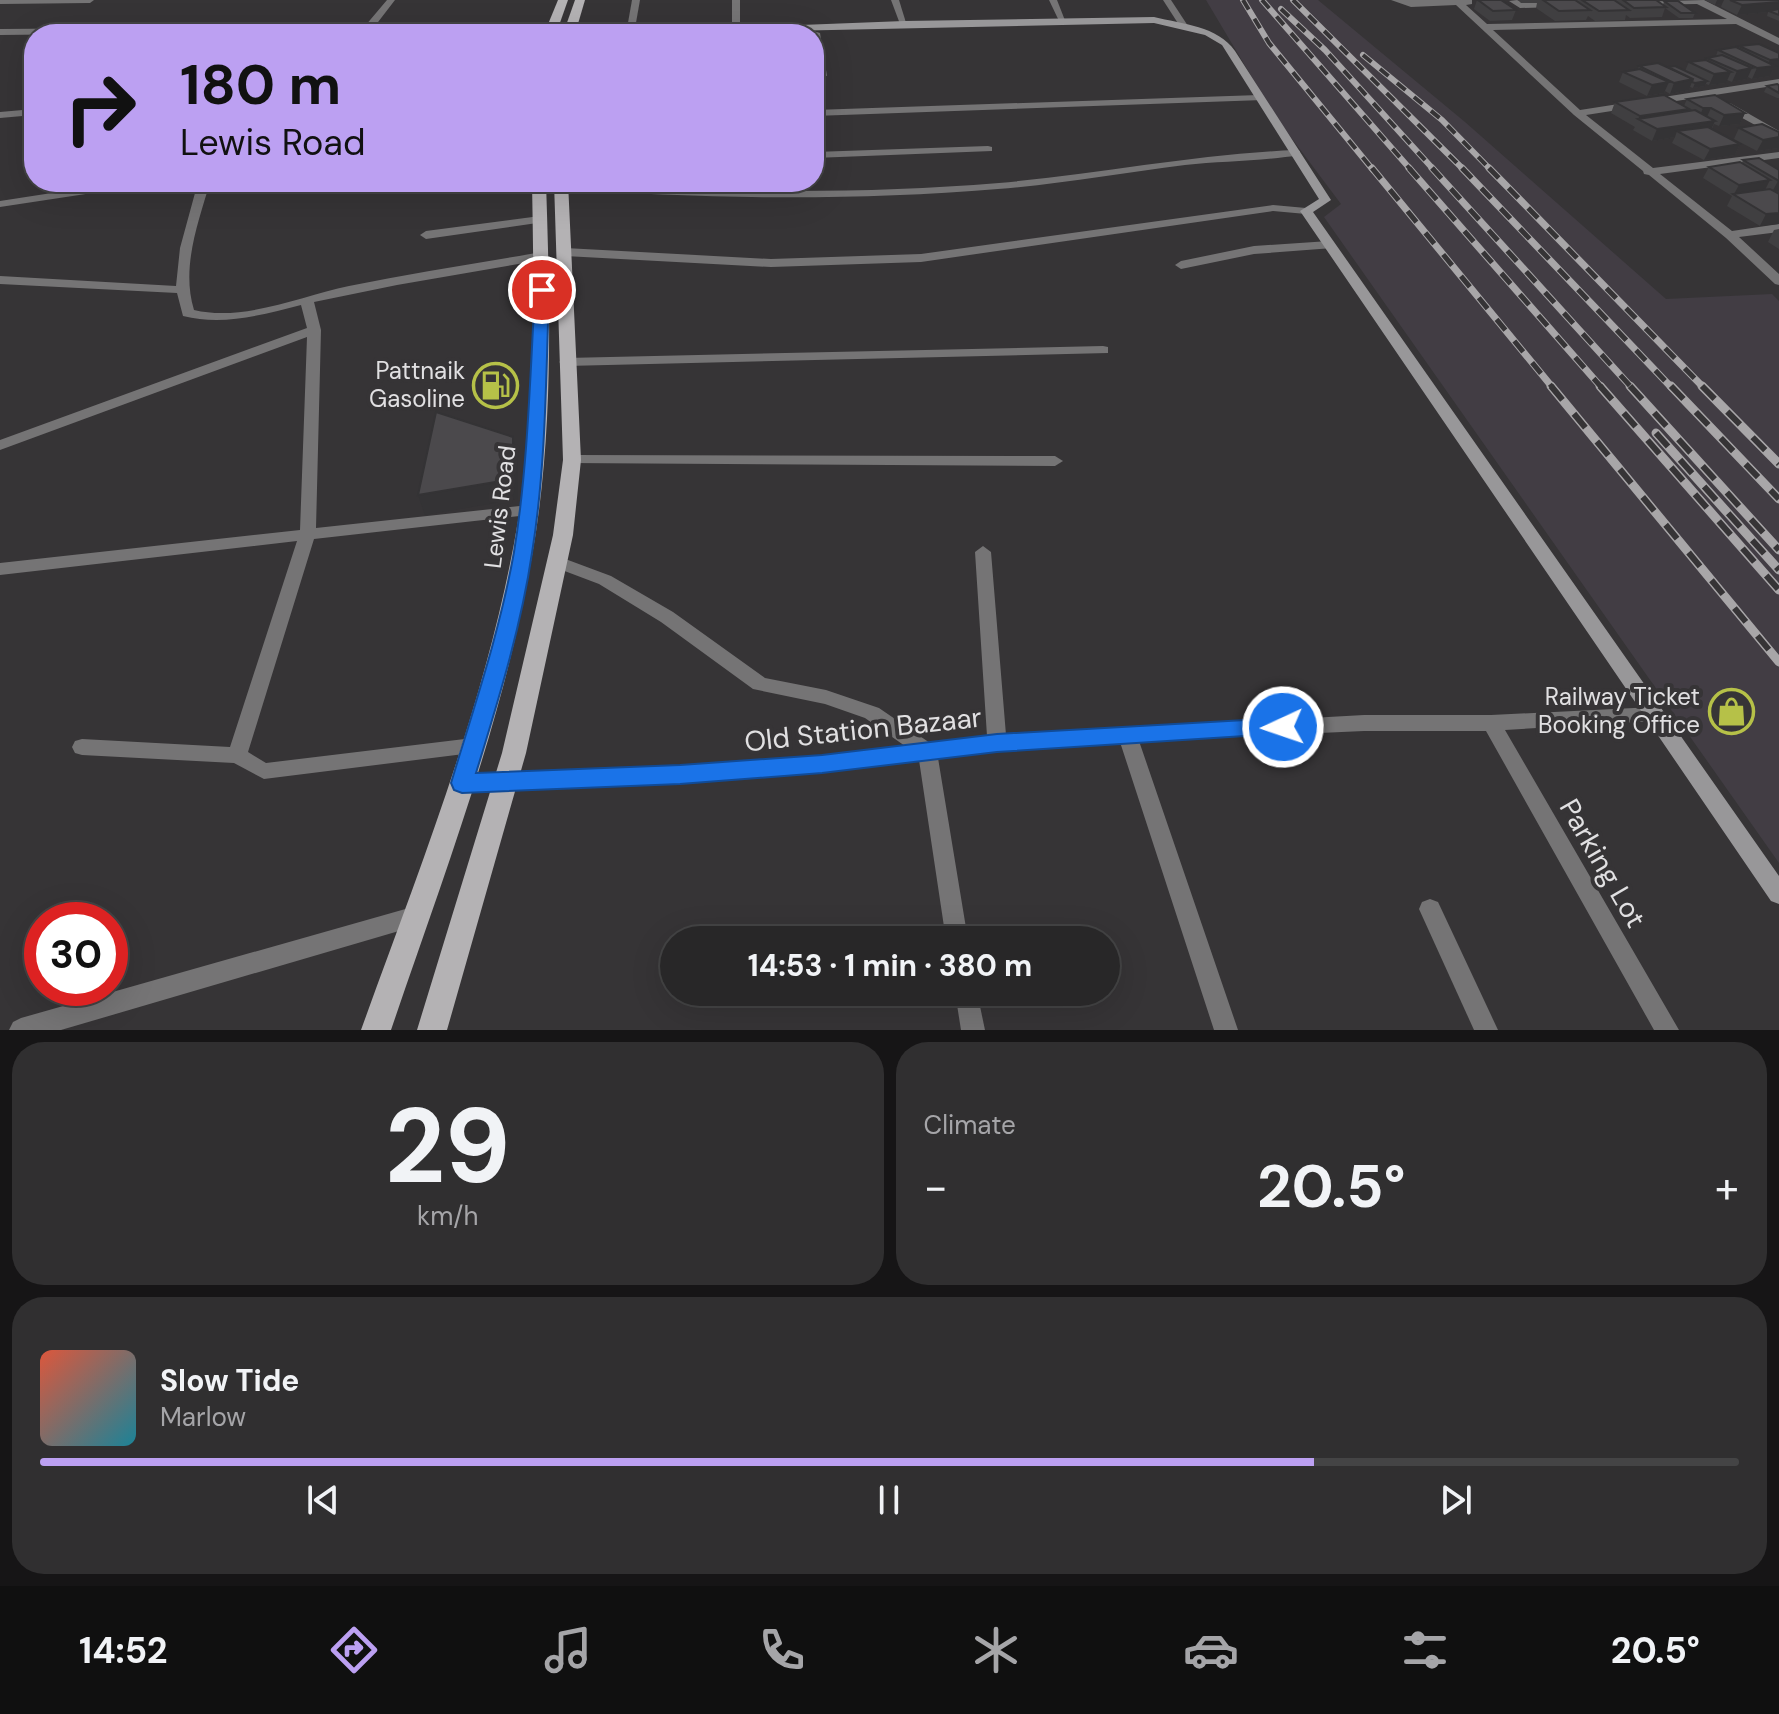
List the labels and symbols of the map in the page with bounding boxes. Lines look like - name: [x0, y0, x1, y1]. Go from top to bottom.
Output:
- pin: [508, 256, 576, 324]
- place label: Pattnaik Gasoline: [369, 355, 465, 414]
- fuel station icon: Pattnaik Gasoline: [472, 361, 520, 409]
- street label: Lewis Road: [477, 444, 522, 570]
- place label: Railway Ticket Booking Office: [1538, 681, 1700, 740]
- position arrow: [1241, 685, 1325, 769]
- shop icon: Railway Ticket Booking Office: [1707, 687, 1755, 735]
- street label: Old Station Bazaar: [742, 699, 984, 760]
- street label: Parking Lot: [1551, 792, 1654, 934]
- speed limit sign: 30: [24, 902, 128, 1006]

